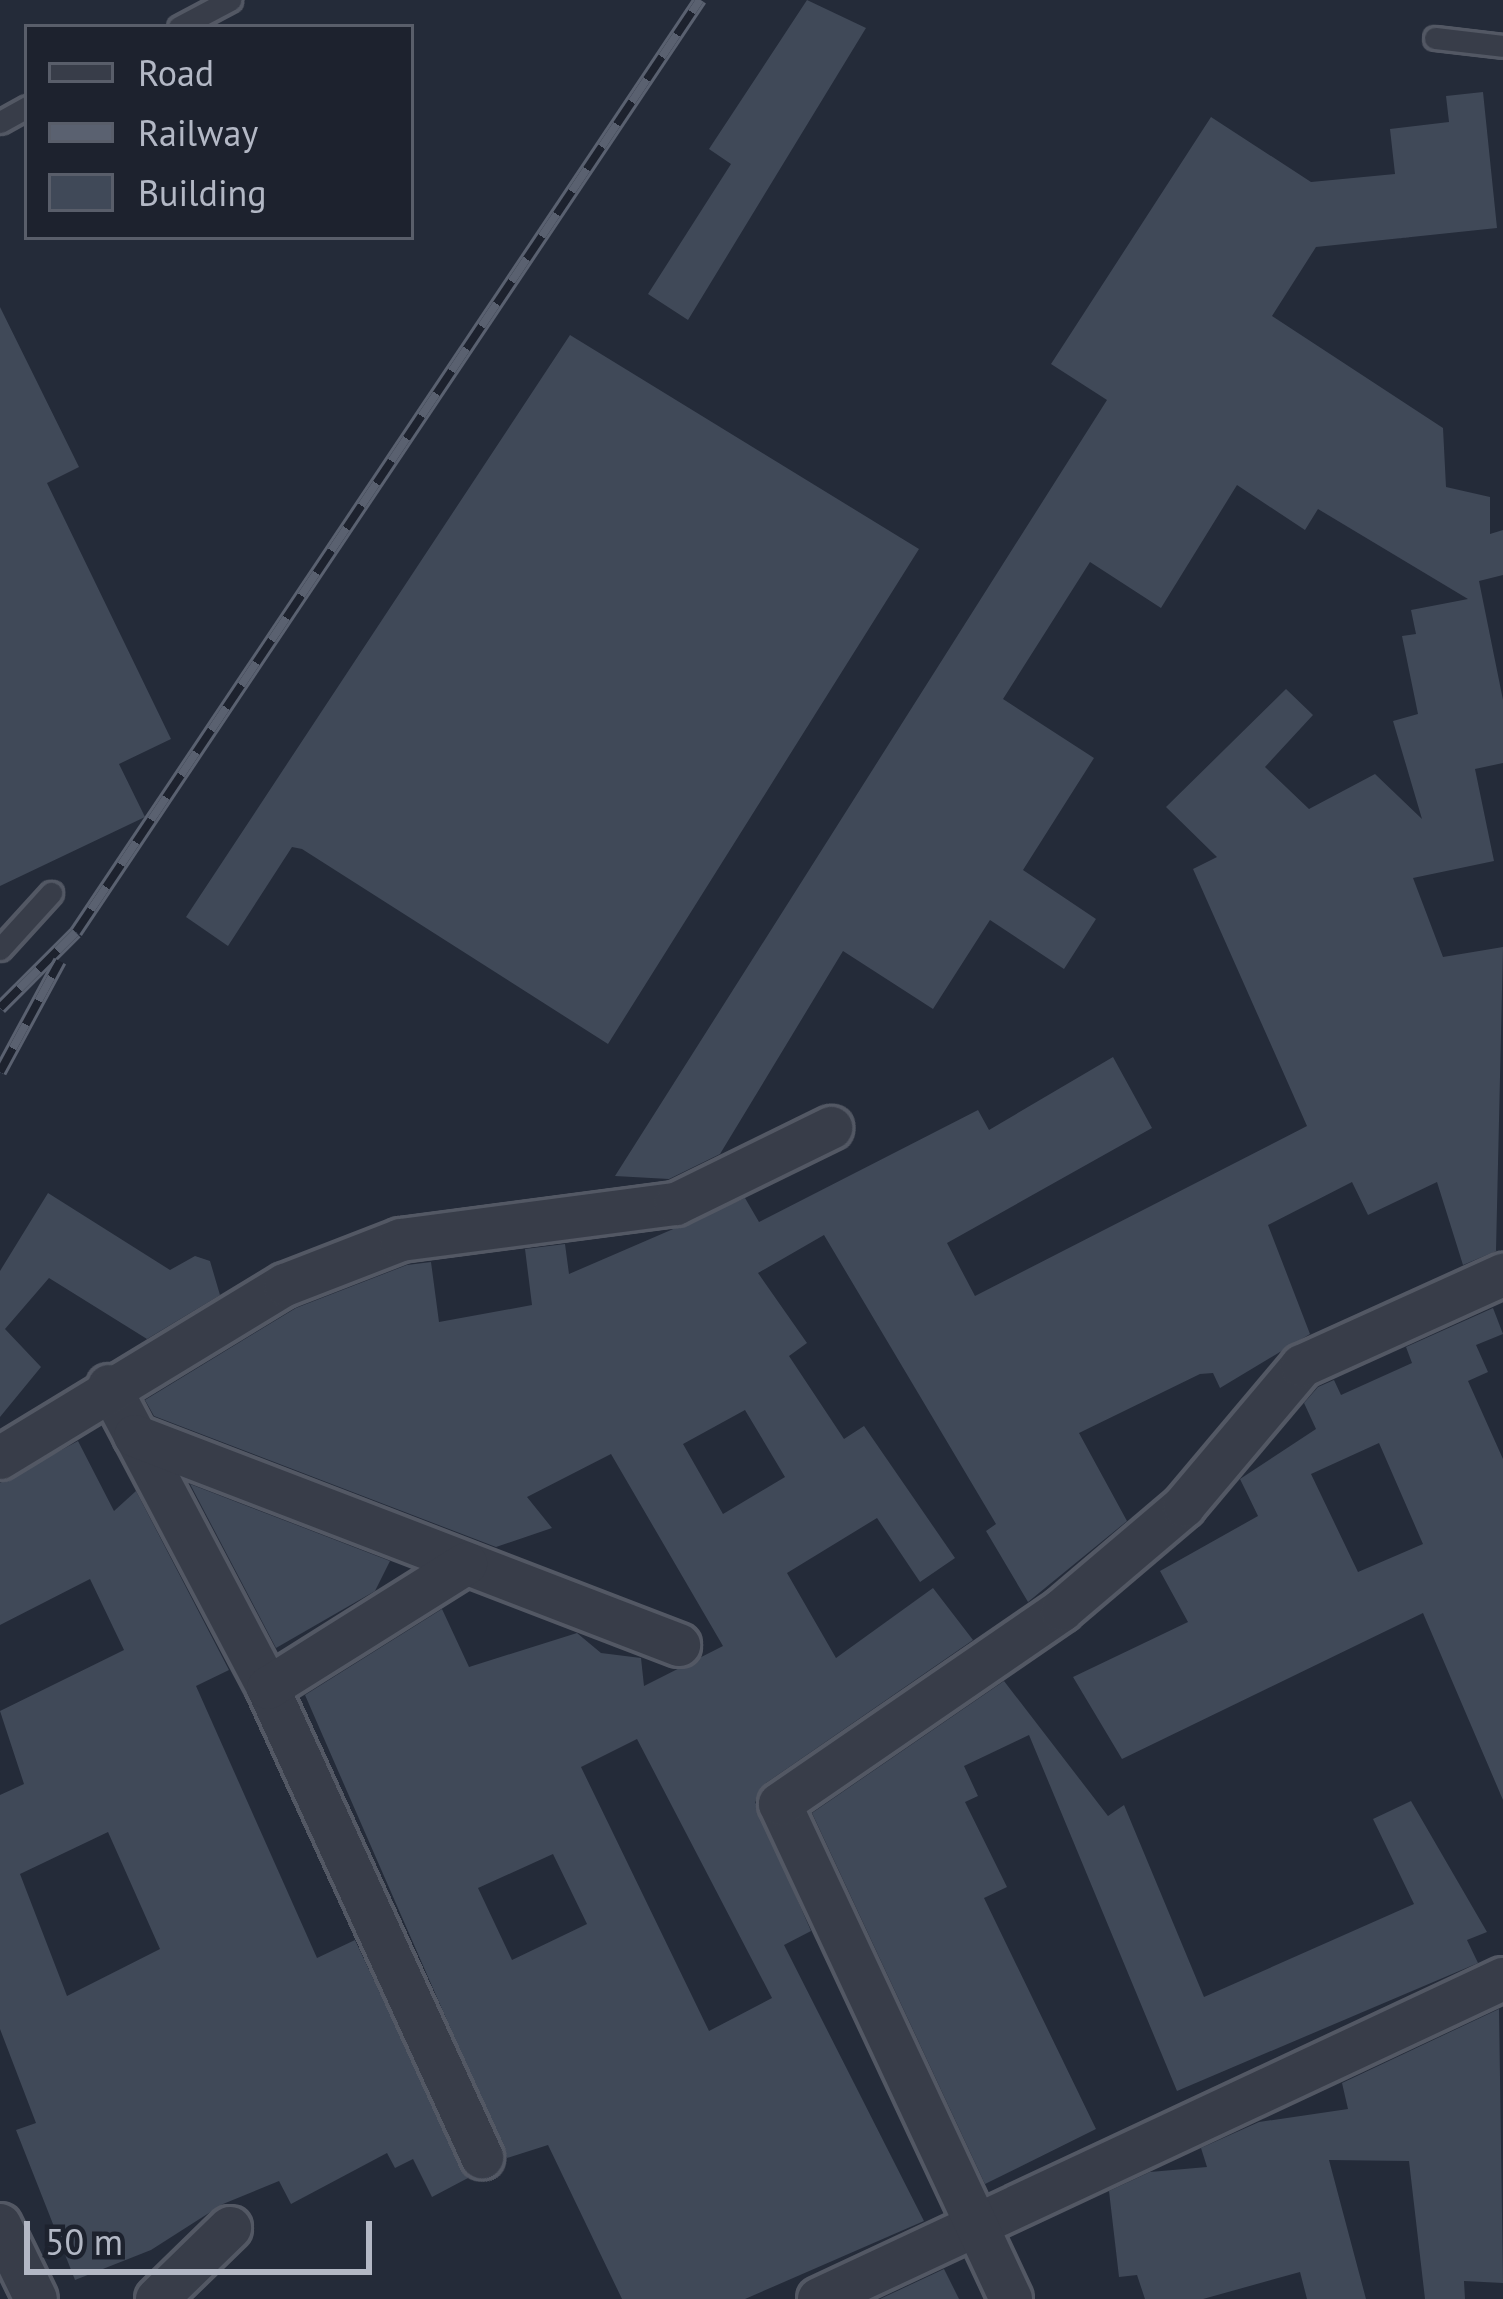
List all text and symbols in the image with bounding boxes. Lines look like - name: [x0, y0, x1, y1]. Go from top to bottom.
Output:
- legend: [24, 24, 414, 240]
- text: Road: [138, 49, 214, 96]
- text: Railway: [138, 109, 258, 156]
- text: Building: [138, 169, 267, 216]
- scale bar: [30, 2197, 378, 2271]
- text: 50 m: [45, 2218, 123, 2265]

